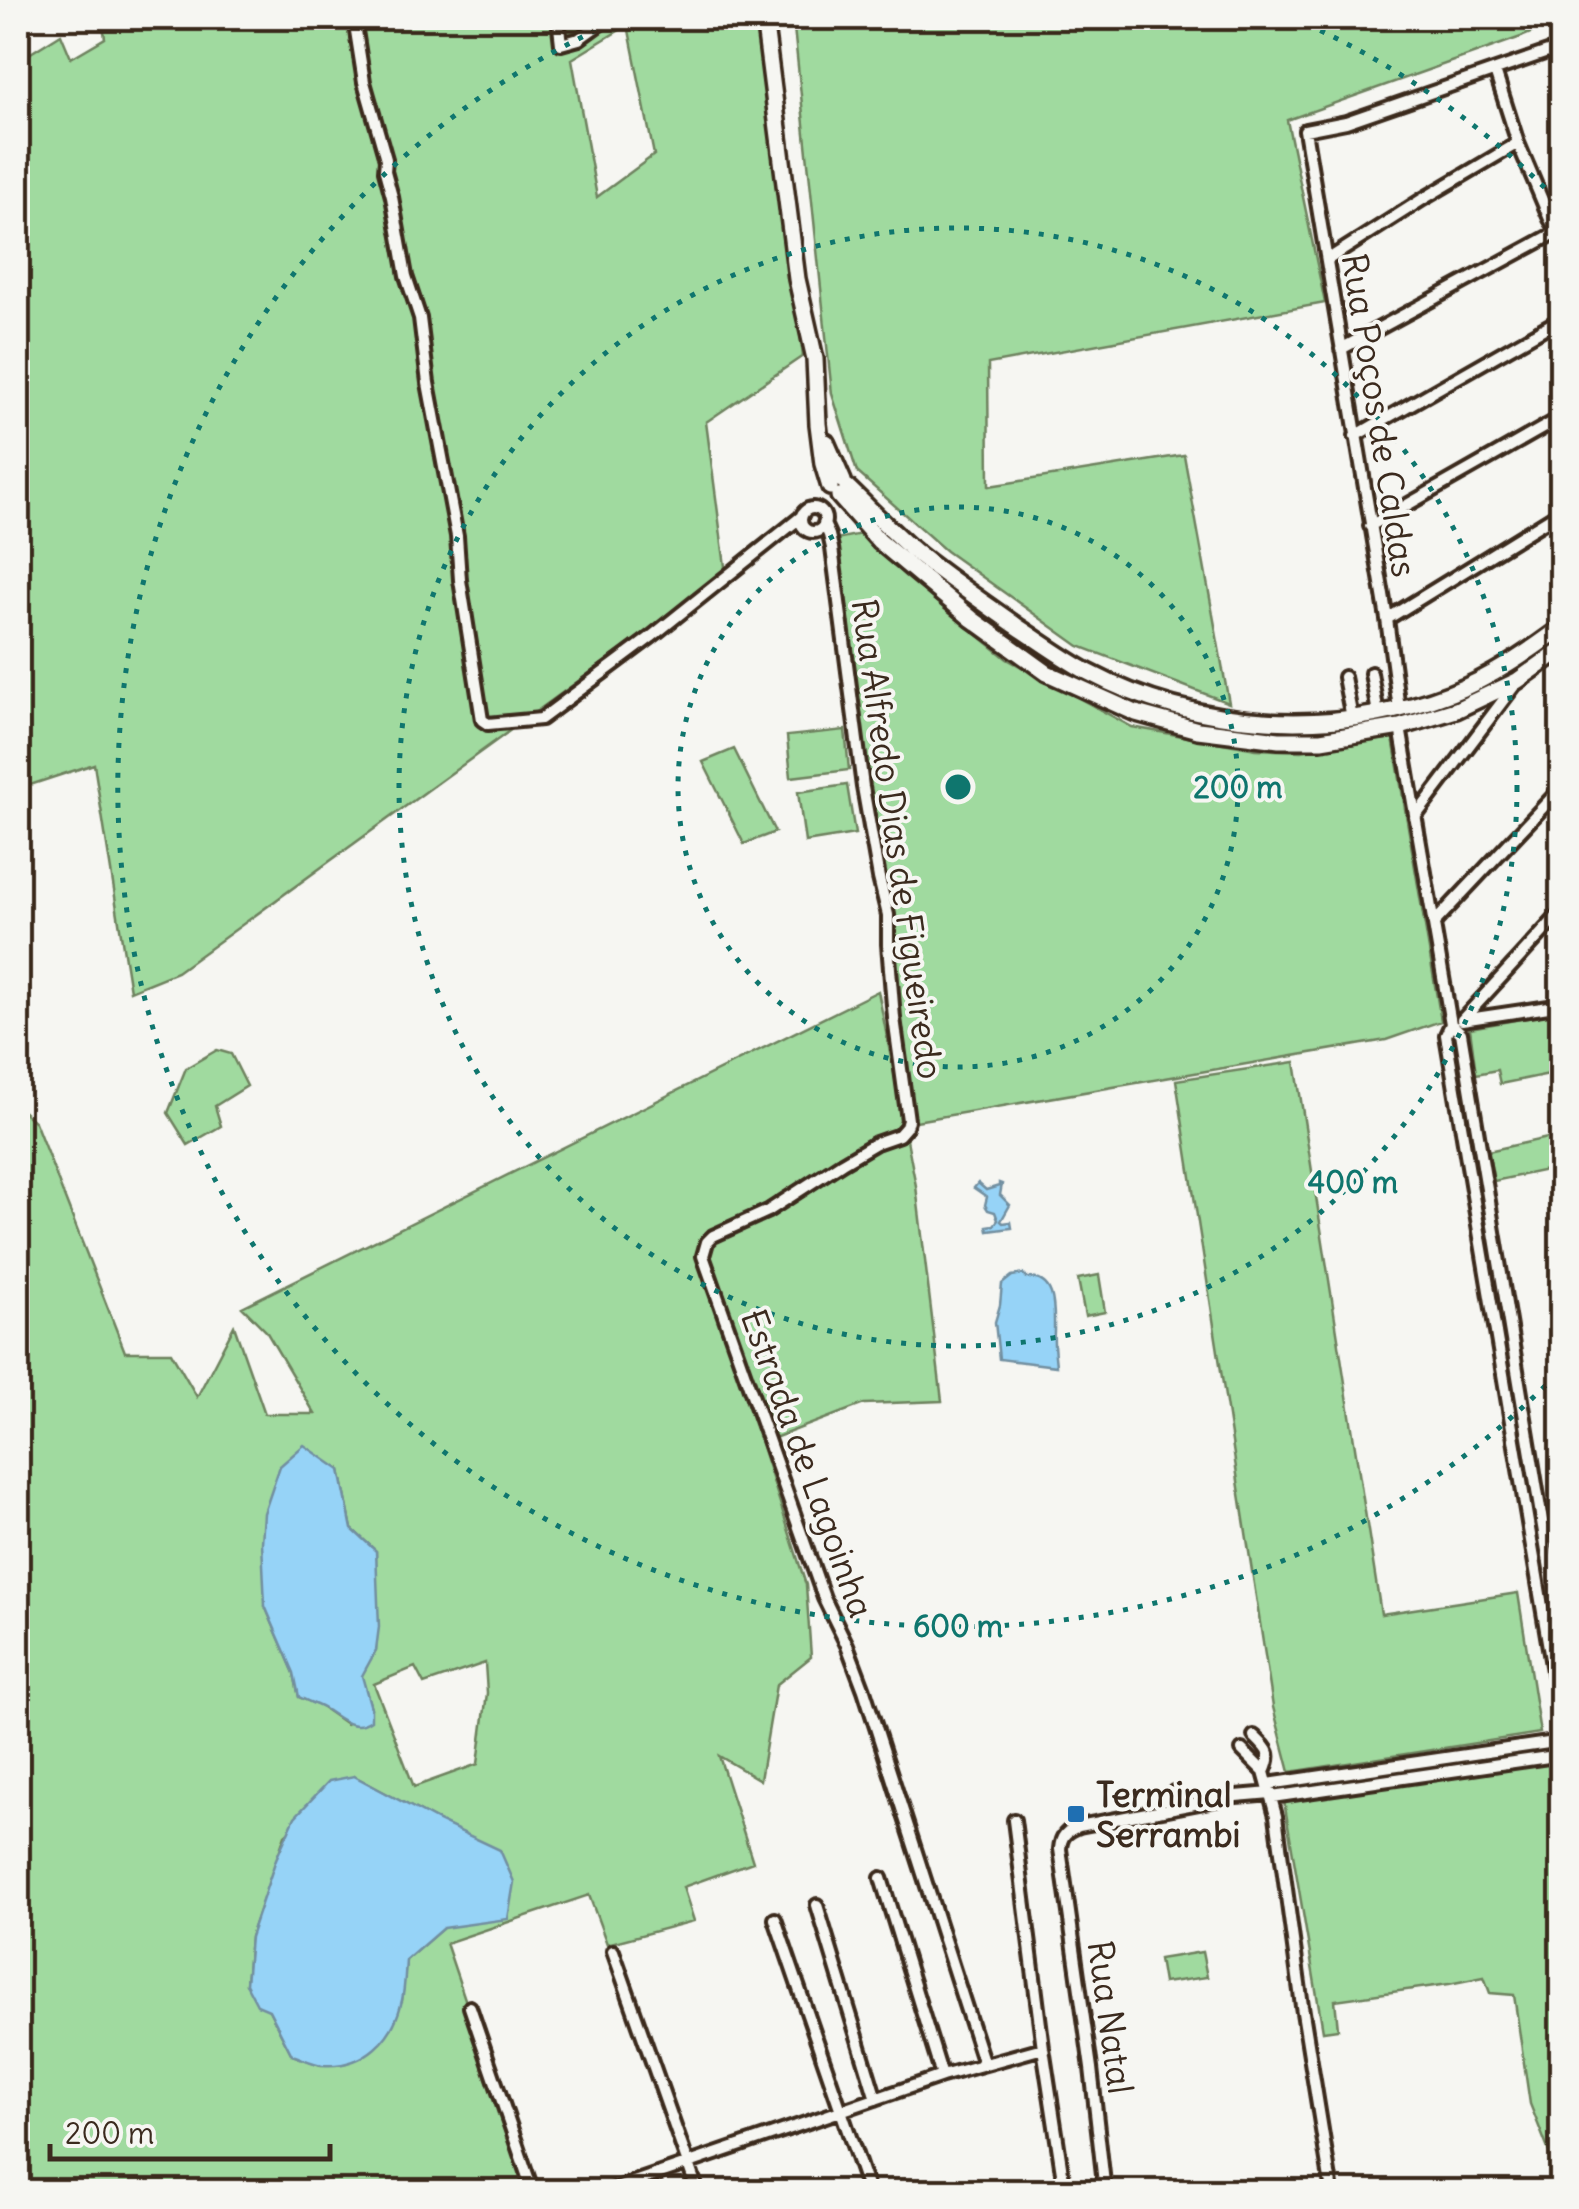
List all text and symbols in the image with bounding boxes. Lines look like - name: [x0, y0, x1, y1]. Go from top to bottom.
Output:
- street label: Rua Poços de Caldas: [1333, 250, 1427, 580]
- street label: Rua Alfredo Dias de Figueiredo: [843, 596, 953, 1082]
- text: 200 m: [1193, 768, 1283, 806]
- centre of rings: [940, 769, 976, 805]
- text: 400 m: [1308, 1163, 1398, 1201]
- street label: Estrada de Lagoinha: [732, 1303, 884, 1623]
- text: 600 m: [913, 1607, 1003, 1645]
- place label: Terminal Serrambi: [1096, 1772, 1240, 1856]
- marker: Terminal Serrambi: [1065, 1803, 1087, 1825]
- street label: Rua Natal: [1078, 1938, 1144, 2096]
- scale bar: [50, 2099, 330, 2161]
- text: 200 m: [65, 2114, 154, 2152]

